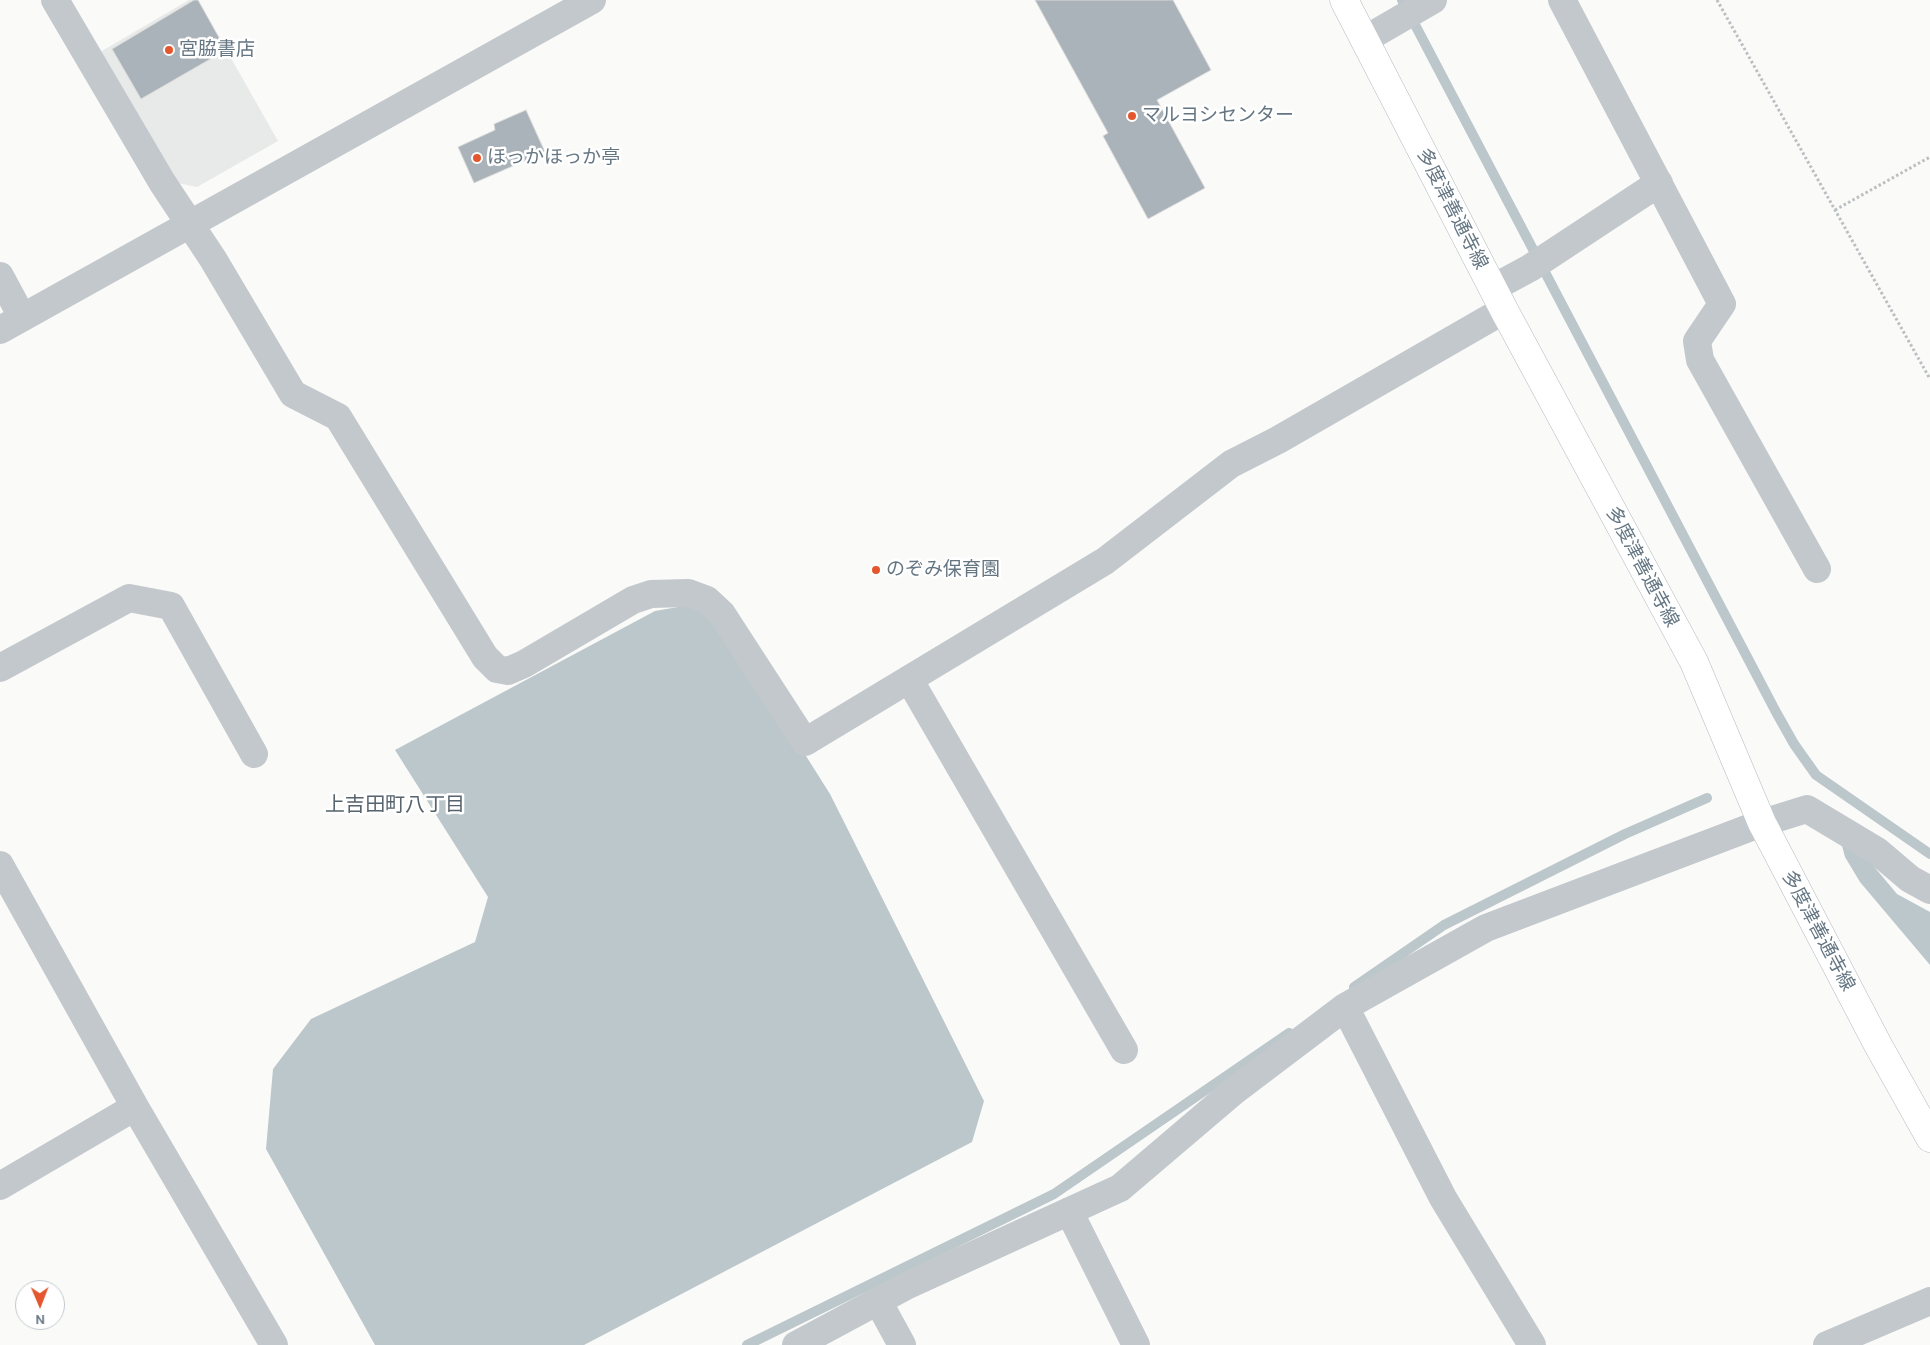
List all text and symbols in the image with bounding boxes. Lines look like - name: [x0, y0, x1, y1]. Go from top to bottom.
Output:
- place label: 宮脇書店: [179, 39, 255, 61]
- marker: 宮脇書店: [163, 44, 175, 56]
- place label: マルヨシセンター: [1142, 105, 1294, 127]
- marker: マルヨシセンター: [1126, 110, 1138, 122]
- street label: 多度津善通寺線: [1412, 145, 1492, 273]
- place label: ほっかほっか亭: [487, 147, 620, 169]
- marker: ほっかほっか亭: [471, 152, 483, 164]
- street label: 多度津善通寺線: [1601, 503, 1683, 631]
- place label: のぞみ保育園: [886, 559, 1000, 581]
- marker: のぞみ保育園: [870, 564, 882, 576]
- district label: 上吉田町八丁目: [325, 793, 465, 817]
- street label: 多度津善通寺線: [1777, 867, 1859, 995]
- north arrow: [15, 1280, 65, 1330]
- text: N: [35, 1311, 45, 1328]

